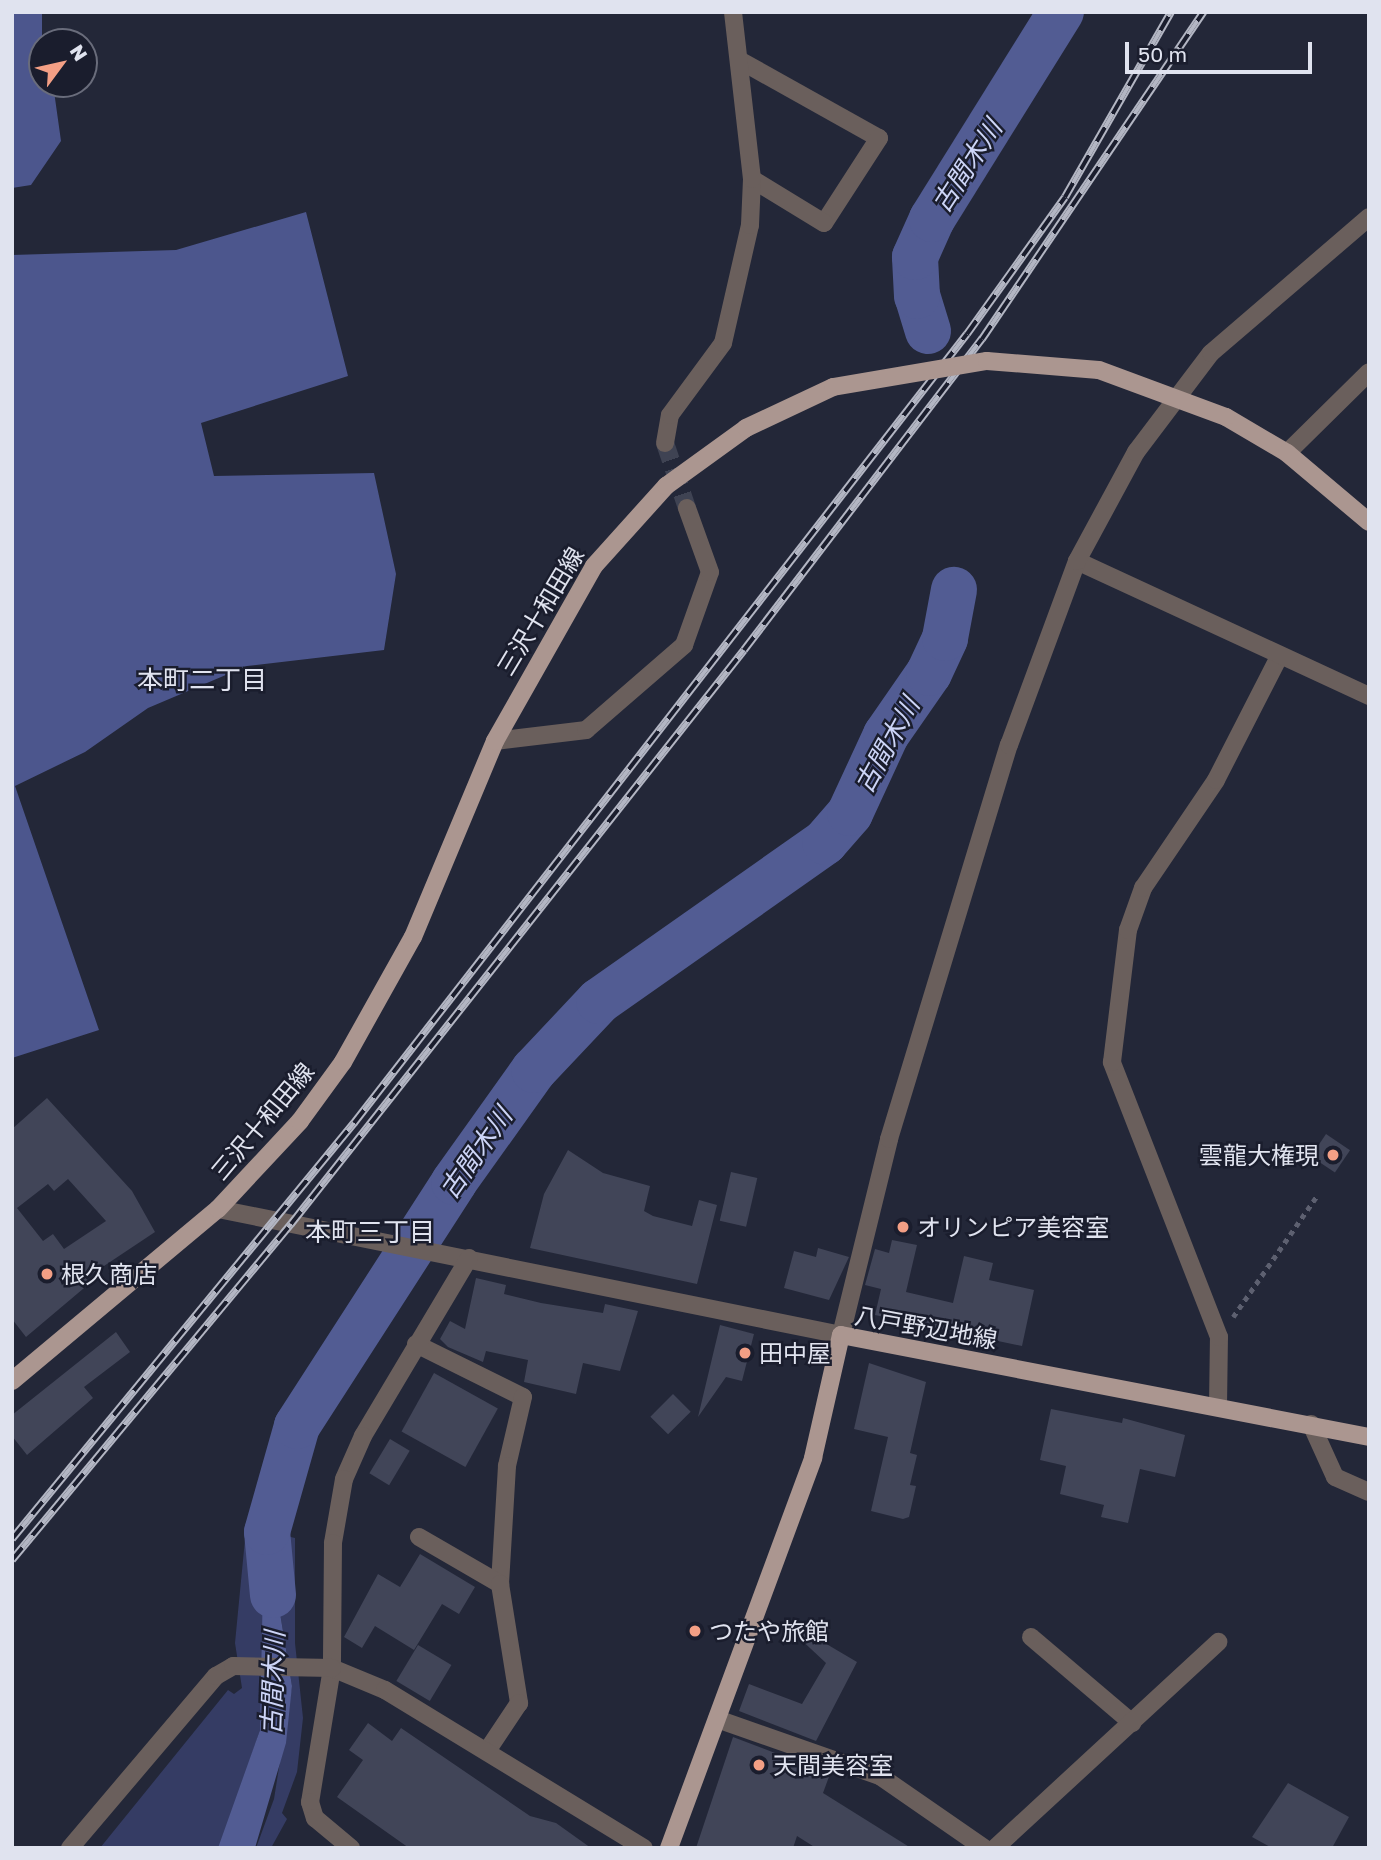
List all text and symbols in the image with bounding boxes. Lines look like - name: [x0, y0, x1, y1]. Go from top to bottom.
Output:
- north arrow: [28, 28, 98, 98]
- scale bar: [1129, 28, 1316, 72]
- text: N: [66, 40, 93, 65]
- text: 50 m: [1138, 41, 1187, 67]
- water label: 古間木川: [926, 114, 1008, 218]
- street label: 三沢十和田線: [491, 542, 589, 680]
- district label: 本町二丁目: [137, 664, 267, 696]
- water label: 古間木川: [848, 692, 926, 798]
- street label: 三沢十和田線: [205, 1057, 319, 1185]
- water label: 古間木川: [433, 1101, 519, 1205]
- place label: 雲龍大権現: [1199, 1141, 1319, 1169]
- marker: 雲龍大権現: [1325, 1147, 1341, 1163]
- place label: オリンピア美容室: [917, 1213, 1109, 1241]
- district label: 本町三丁目: [305, 1216, 435, 1248]
- marker: オリンピア美容室: [895, 1219, 911, 1235]
- place label: 根久商店: [61, 1260, 157, 1288]
- marker: 根久商店: [39, 1266, 55, 1282]
- street label: 八戸野辺地線: [853, 1300, 999, 1354]
- place label: 田中屋: [759, 1339, 831, 1367]
- marker: 田中屋: [737, 1345, 753, 1361]
- place label: つたや旅館: [709, 1617, 829, 1645]
- marker: つたや旅館: [687, 1623, 703, 1639]
- water label: 古間木川: [256, 1630, 290, 1736]
- place label: 天間美容室: [773, 1751, 893, 1779]
- marker: 天間美容室: [751, 1757, 767, 1773]

